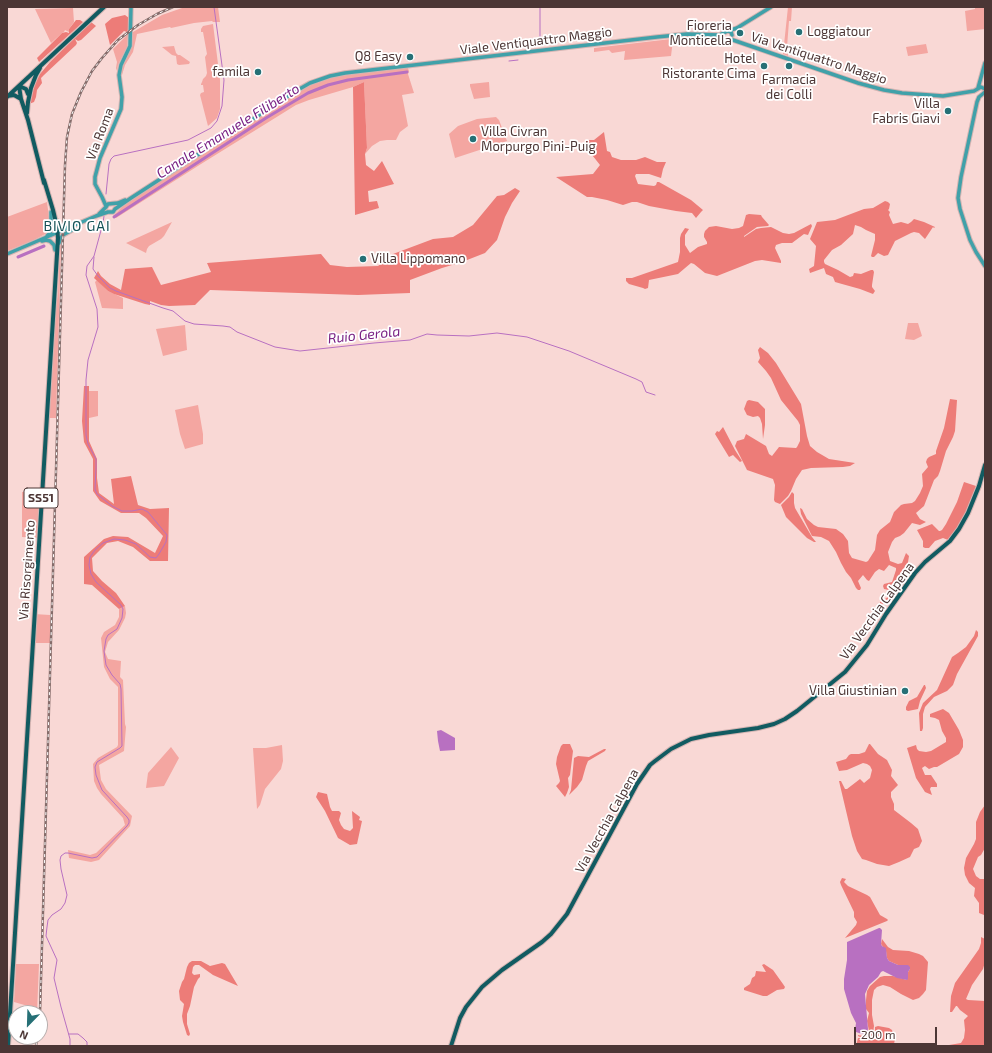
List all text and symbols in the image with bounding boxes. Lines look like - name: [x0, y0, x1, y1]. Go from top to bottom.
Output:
- place label: Fioreria Monticella: [669, 18, 732, 49]
- street label: Viale Ventiquattro Maggio: [459, 24, 613, 58]
- place label: Loggiatour: [807, 24, 871, 40]
- marker: Loggiatour: [794, 27, 804, 37]
- marker: Fioreria Monticella: [735, 28, 745, 38]
- street label: Via Ventiquattro Maggio: [749, 29, 889, 87]
- place label: Q8 Easy: [355, 49, 402, 65]
- place label: Hotel Ristorante Cima: [662, 51, 756, 82]
- marker: Q8 Easy: [405, 52, 415, 62]
- marker: Hotel Ristorante Cima: [759, 61, 769, 71]
- marker: Farmacia dei Colli: [784, 61, 794, 71]
- place label: famila: [212, 64, 250, 80]
- marker: famila: [253, 67, 263, 77]
- place label: Farmacia dei Colli: [762, 72, 816, 103]
- water label: Canale Emanuele Filiberto: [153, 80, 303, 182]
- place label: Villa Fabris Giavi: [872, 96, 940, 127]
- street label: Via Roma: [83, 106, 117, 162]
- marker: Villa Fabris Giavi: [943, 106, 953, 116]
- place label: Villa Civran Morpurgo Pini-Puig: [481, 124, 596, 155]
- marker: Villa Civran Morpurgo Pini-Puig: [468, 134, 478, 144]
- district label: BIVIO GAI: [43, 218, 111, 234]
- place label: Villa Lippomano: [371, 251, 466, 267]
- marker: Villa Lippomano: [358, 254, 368, 264]
- water label: Ruio Gerola: [327, 323, 401, 347]
- road number: SS51: [24, 488, 58, 508]
- street label: Via Risorgimento: [16, 519, 38, 621]
- street label: Via Vecchia Calpena: [836, 559, 918, 663]
- place label: Villa Giustinian: [809, 683, 897, 699]
- marker: Villa Giustinian: [900, 686, 910, 696]
- street label: Via Vecchia Calpena: [572, 766, 642, 876]
- north arrow: [8, 1005, 48, 1045]
- scale bar: [856, 1019, 939, 1045]
- text: 200 m: [861, 1027, 895, 1041]
- text: N: [17, 1028, 30, 1043]

